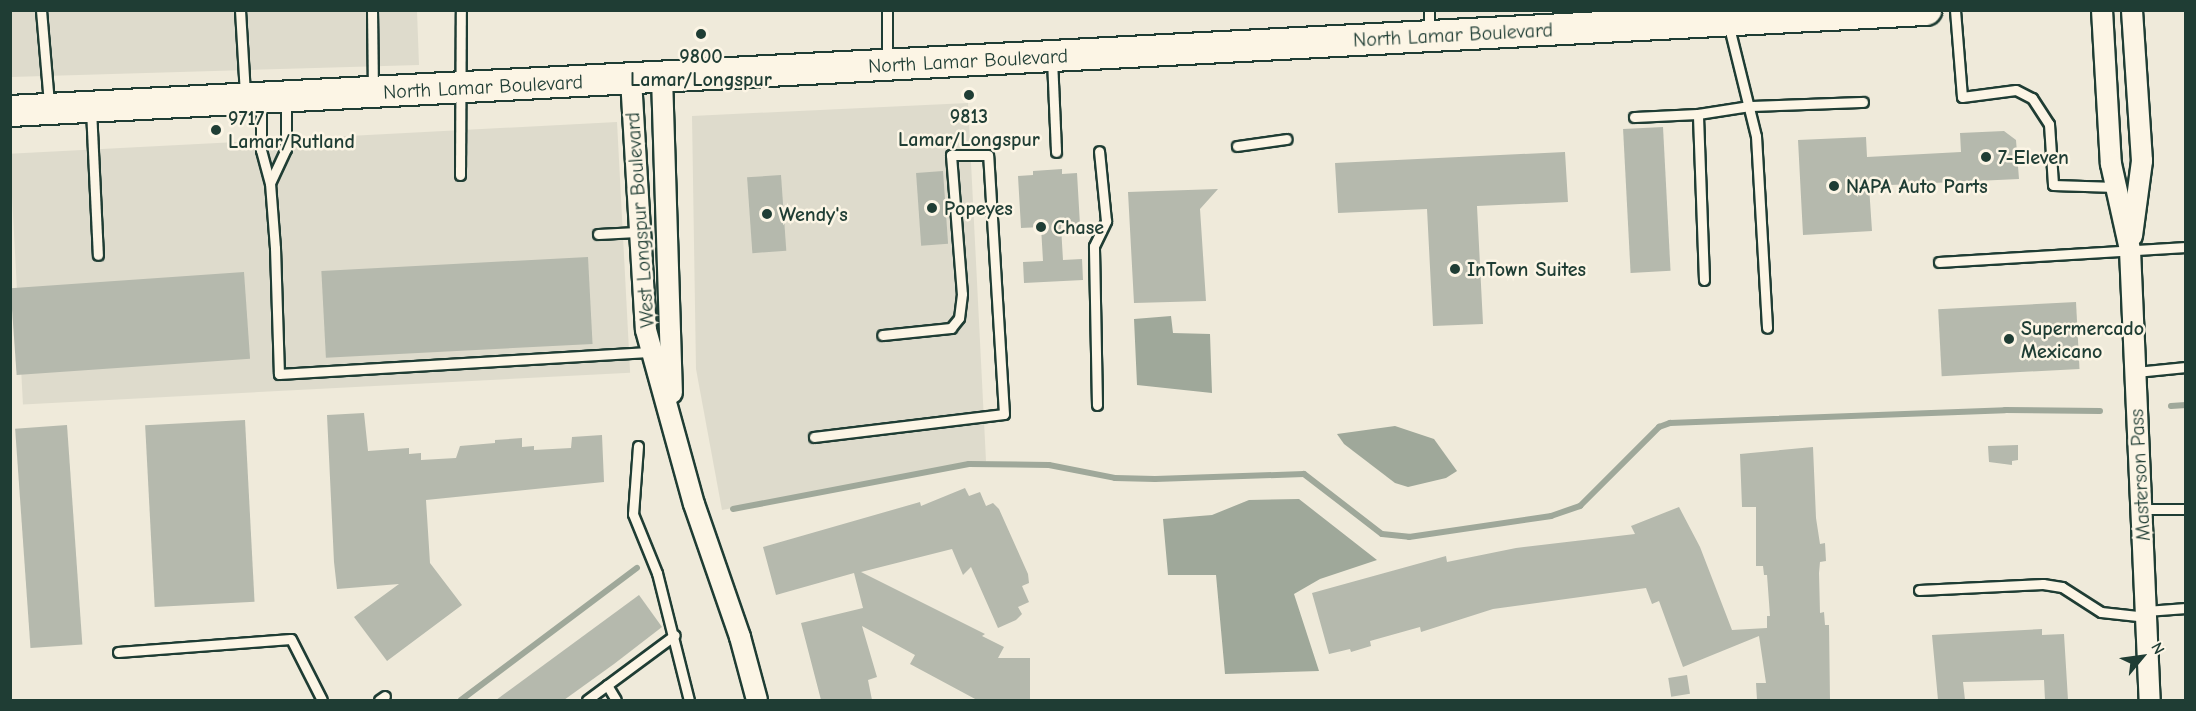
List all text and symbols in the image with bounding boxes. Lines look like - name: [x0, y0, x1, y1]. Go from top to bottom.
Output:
- street label: North Lamar Boulevard: [1352, 18, 1554, 52]
- marker: 9800 Lamar/Longspur: [694, 27, 708, 41]
- place label: 9800 Lamar/Longspur: [630, 44, 772, 91]
- street label: North Lamar Boulevard: [867, 44, 1069, 78]
- street label: North Lamar Boulevard: [382, 70, 584, 104]
- marker: 9813 Lamar/Longspur: [962, 88, 976, 102]
- place label: 9813 Lamar/Longspur: [898, 104, 1040, 151]
- place label: 9717 Lamar/Rutland: [228, 106, 355, 153]
- street label: West Longspur Boulevard: [620, 111, 660, 329]
- marker: 9717 Lamar/Rutland: [209, 123, 223, 137]
- place label: 7-Eleven: [1998, 145, 2069, 169]
- marker: 7-Eleven: [1979, 150, 1993, 164]
- place label: NAPA Auto Parts: [1846, 174, 1988, 198]
- marker: NAPA Auto Parts: [1827, 179, 1841, 193]
- place label: Popeyes: [944, 196, 1013, 220]
- marker: Popeyes: [925, 201, 939, 215]
- place label: Wendy's: [779, 202, 848, 226]
- marker: Wendy's: [760, 207, 774, 221]
- place label: Chase: [1053, 215, 1104, 239]
- marker: Chase: [1034, 220, 1048, 234]
- place label: InTown Suites: [1467, 257, 1586, 281]
- marker: InTown Suites: [1448, 262, 1462, 276]
- place label: Supermercado Mexicano: [2021, 316, 2144, 363]
- marker: Supermercado Mexicano: [2002, 332, 2016, 346]
- street label: Masterson Pass: [2125, 408, 2155, 542]
- north arrow: [2112, 627, 2172, 687]
- text: N: [2147, 639, 2168, 657]

